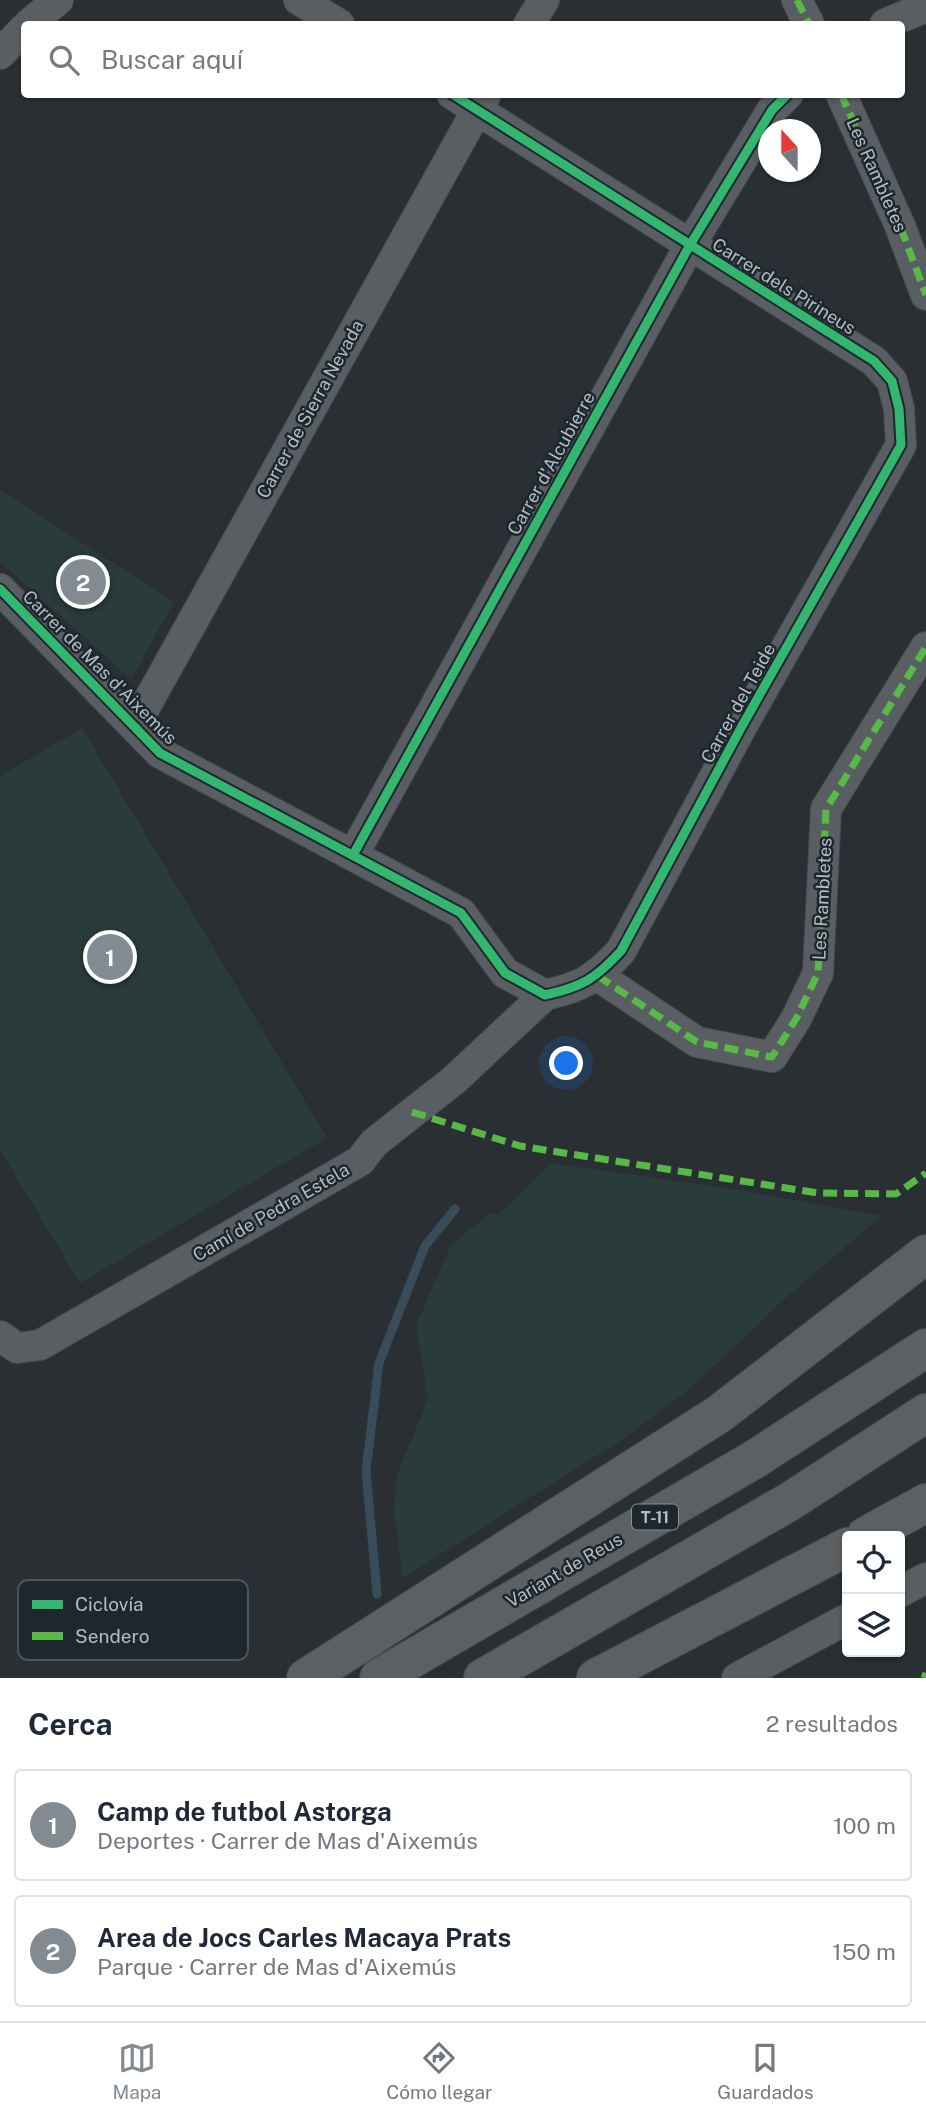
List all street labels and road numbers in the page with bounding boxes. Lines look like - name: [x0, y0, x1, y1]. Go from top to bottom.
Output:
- street label: Les Rambletes: [842, 115, 912, 235]
- street label: Carrer dels Pirineus: [709, 233, 859, 339]
- street label: Carrer de Sierra Nevada: [252, 316, 368, 502]
- street label: Carrer d'Alcubierre: [503, 388, 599, 538]
- street label: Carrer de Mas d'Aixemús: [19, 586, 181, 748]
- street label: Carrer del Teide: [697, 640, 779, 766]
- street label: Les Rambletes: [808, 837, 836, 961]
- street label: Camí de Pedra Estela: [189, 1159, 353, 1265]
- road number: T-11: [632, 1504, 678, 1530]
- street label: Variant de Reus: [502, 1528, 626, 1612]

